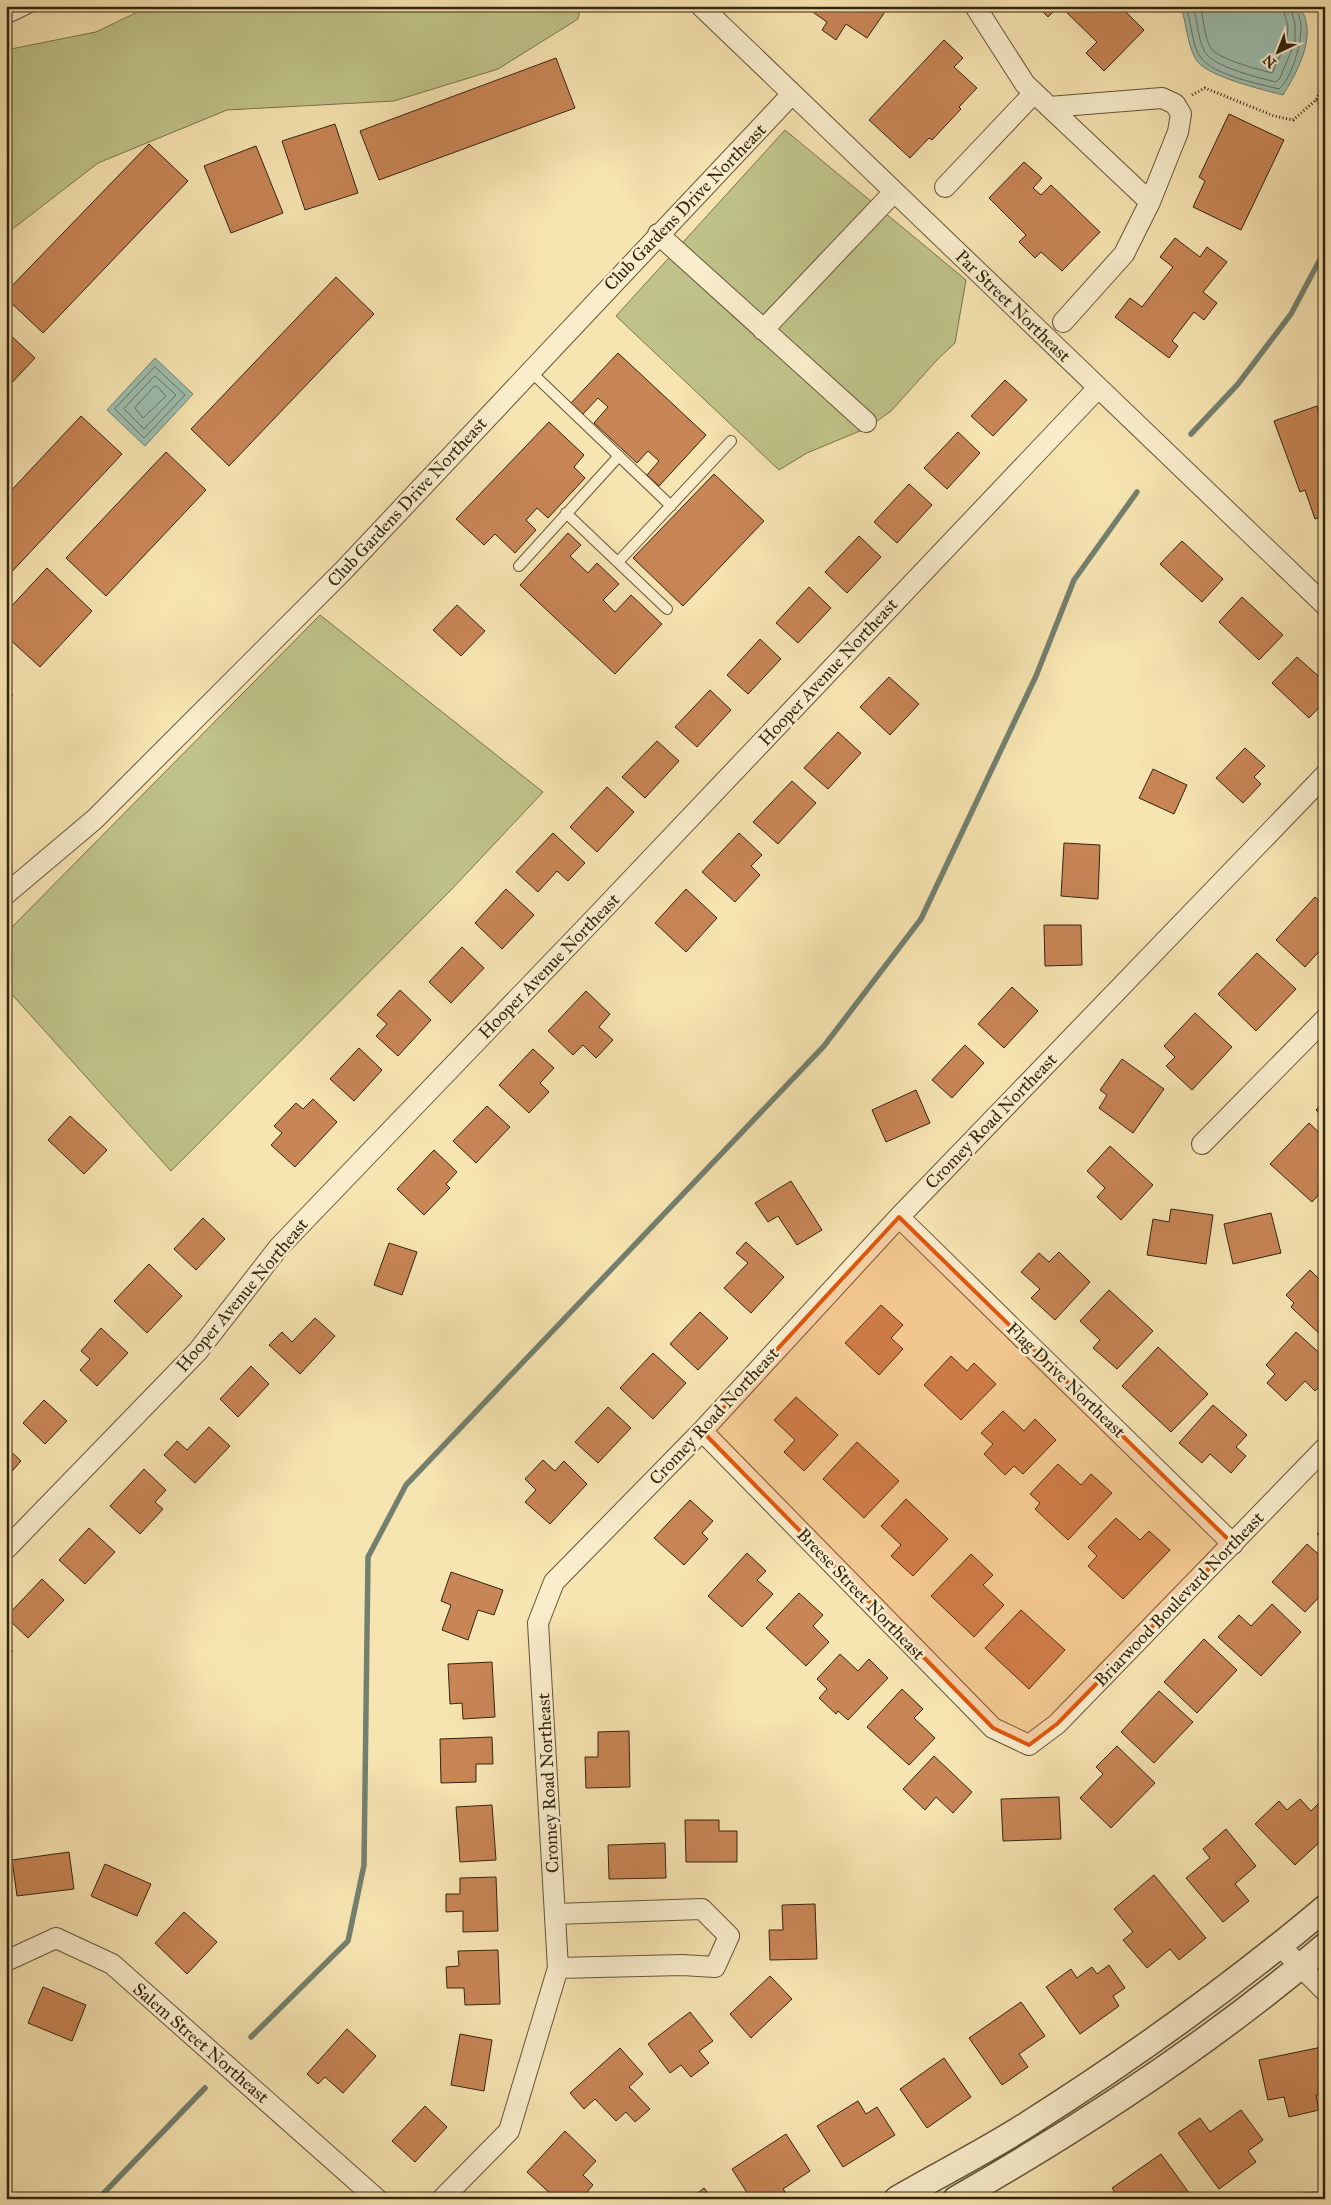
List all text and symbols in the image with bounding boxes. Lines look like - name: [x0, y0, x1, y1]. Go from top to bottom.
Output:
- north arrow: [1254, 28, 1304, 78]
- text: N: [1259, 51, 1280, 71]
- street label: Club Gardens Drive Northeast: [599, 118, 771, 295]
- street label: Par Street Northeast: [951, 245, 1076, 367]
- street label: Club Gardens Drive Northeast: [323, 412, 492, 591]
- street label: Hooper Avenue Northeast: [754, 593, 903, 750]
- street label: Hooper Avenue Northeast: [474, 888, 625, 1043]
- street label: Cromey Road Northeast: [920, 1048, 1062, 1193]
- street label: Hooper Avenue Northeast: [171, 1213, 313, 1376]
- street label: Flag Drive Northeast: [1001, 1317, 1131, 1444]
- street label: Cromey Road Northeast: [644, 1342, 784, 1489]
- street label: Briarwood Boulevard Northeast: [1089, 1506, 1269, 1691]
- street label: Breese Street Northeast: [792, 1523, 930, 1665]
- street label: Cromey Road Northeast: [532, 1692, 564, 1874]
- street label: Salem Street Northeast: [128, 1978, 274, 2108]

